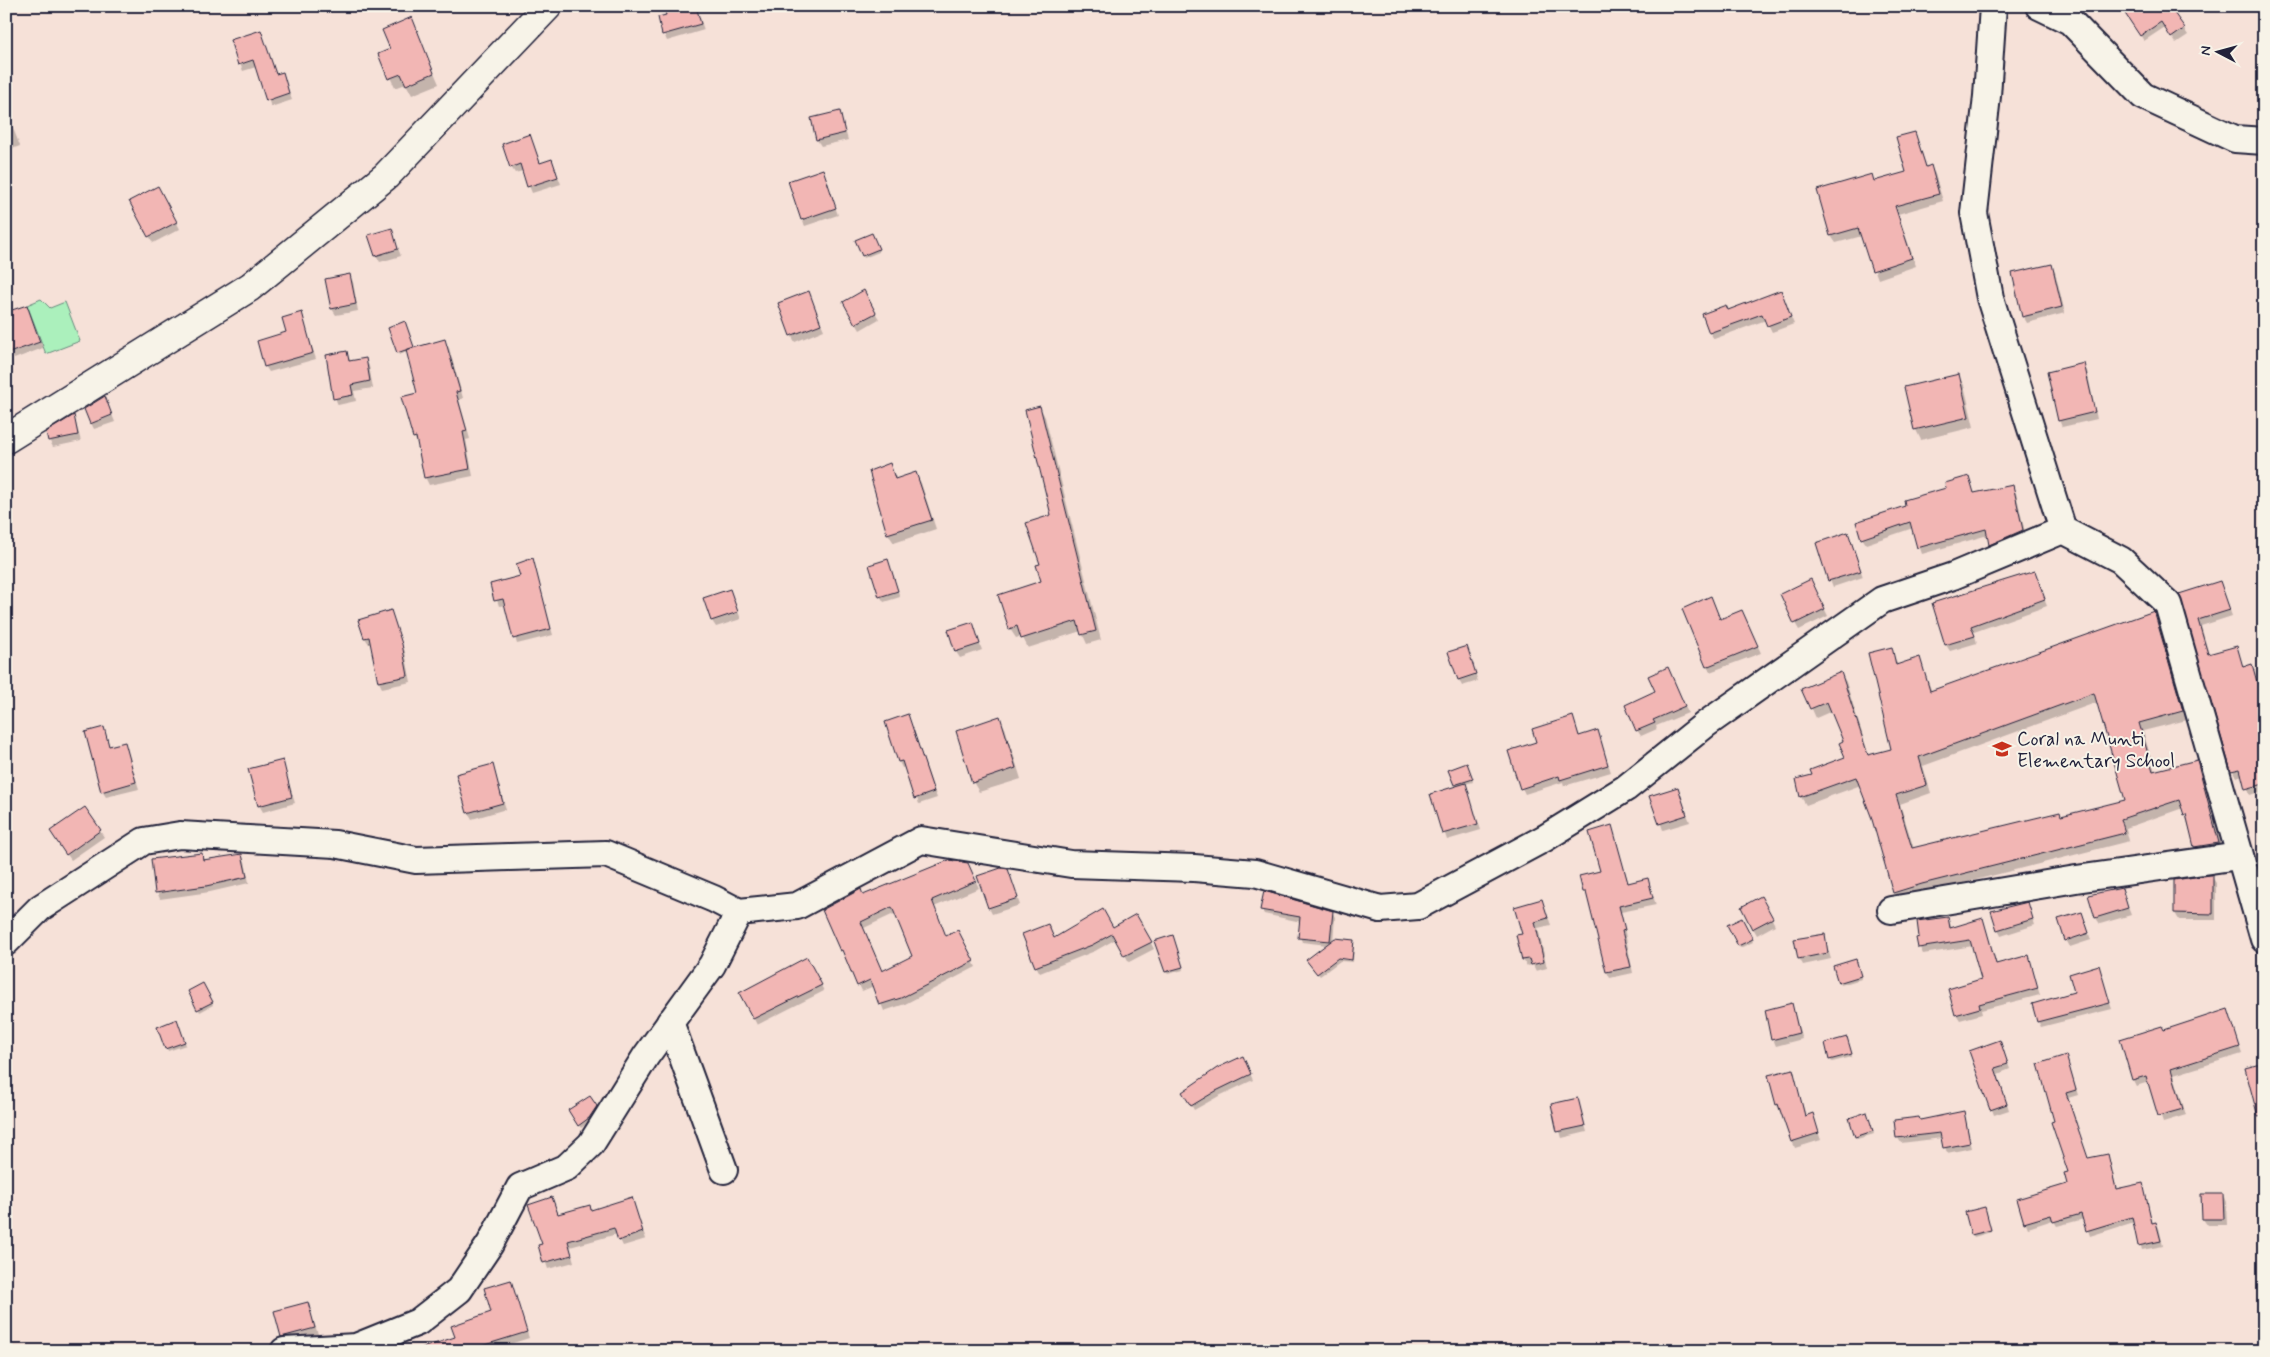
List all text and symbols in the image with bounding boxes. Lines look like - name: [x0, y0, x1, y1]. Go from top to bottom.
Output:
- north arrow: [2192, 28, 2242, 78]
- text: N: [2197, 45, 2216, 56]
- place label: Coral na Munti Elementary School: [2017, 727, 2175, 774]
- school or university icon: Coral na Munti Elementary School: [1991, 738, 2013, 760]

